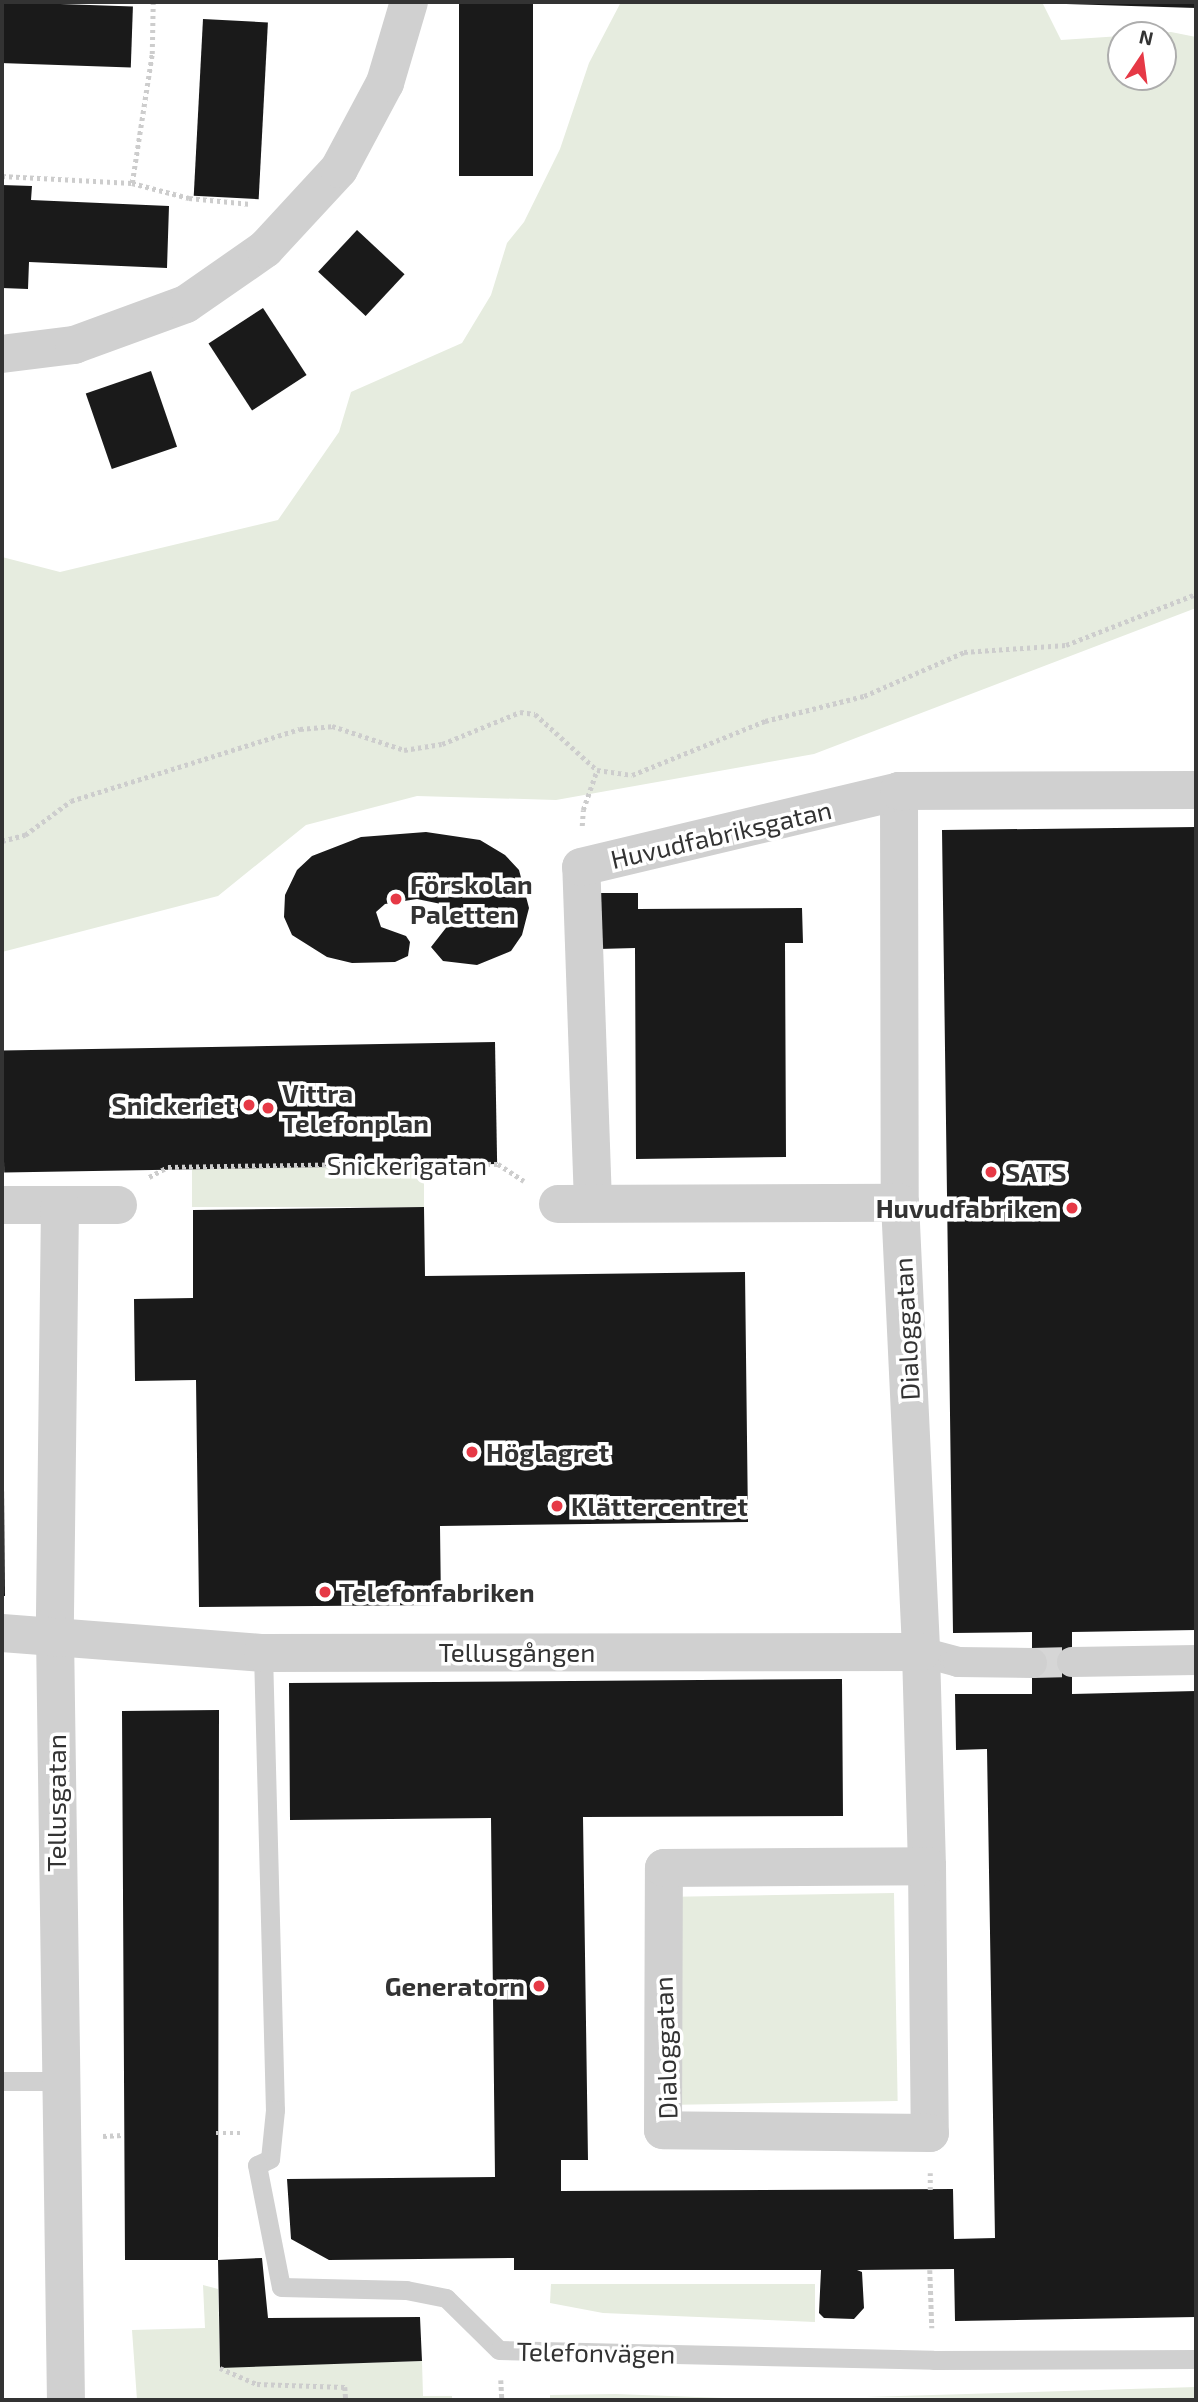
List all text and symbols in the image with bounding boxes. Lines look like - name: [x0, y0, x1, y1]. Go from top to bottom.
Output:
- north arrow: [1107, 21, 1177, 91]
- text: N: [1137, 24, 1156, 50]
- street label: Huvudfabriksgatan: [607, 793, 835, 875]
- place label: Förskolan Paletten: [410, 868, 533, 930]
- marker: Förskolan Paletten: [388, 891, 404, 907]
- place label: Vittra Telefonplan: [282, 1077, 429, 1138]
- place label: Snickeriet: [111, 1089, 235, 1121]
- marker: Snickeriet: [241, 1097, 257, 1113]
- marker: Vittra Telefonplan: [260, 1100, 276, 1116]
- street label: Snickerigatan: [327, 1149, 487, 1181]
- place label: SATS: [1005, 1156, 1067, 1188]
- marker: SATS: [983, 1164, 999, 1180]
- place label: Huvudfabriken: [876, 1192, 1058, 1224]
- marker: Huvudfabriken: [1064, 1200, 1080, 1216]
- street label: Dialoggatan: [887, 1257, 925, 1401]
- place label: Höglagret: [486, 1436, 609, 1468]
- marker: Höglagret: [464, 1444, 480, 1460]
- place label: Klättercentret: [571, 1490, 748, 1522]
- marker: Klättercentret: [549, 1498, 565, 1514]
- place label: Telefonfabriken: [339, 1576, 535, 1608]
- marker: Telefonfabriken: [317, 1584, 333, 1600]
- street label: Tellusgången: [439, 1636, 595, 1668]
- street label: Tellusgatan: [40, 1734, 72, 1872]
- place label: Generatorn: [385, 1970, 525, 2002]
- street label: Dialoggatan: [647, 1976, 683, 2120]
- marker: Generatorn: [531, 1978, 547, 1994]
- street label: Telefonvägen: [516, 2335, 676, 2369]

